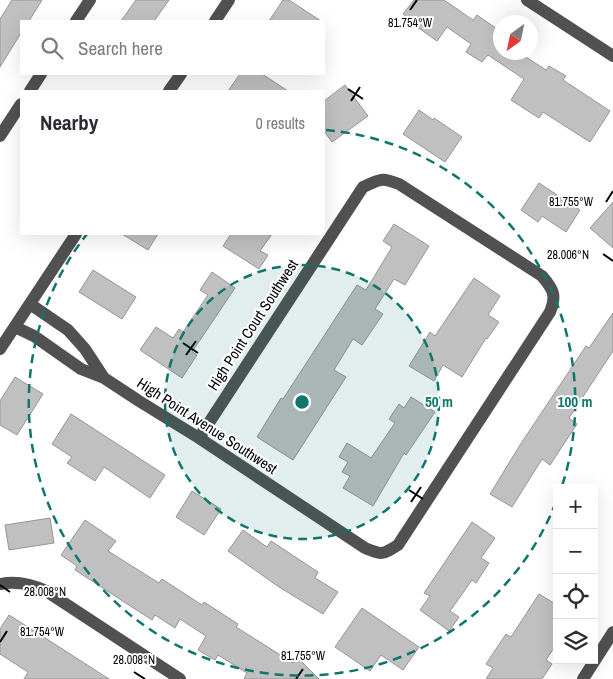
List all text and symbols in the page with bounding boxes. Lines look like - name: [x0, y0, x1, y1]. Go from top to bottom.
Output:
- text: 81.754°W: [388, 15, 433, 31]
- north arrow: [493, 15, 538, 60]
- search box: [20, 20, 325, 75]
- icon: search: [38, 34, 66, 62]
- text: Search here: [78, 35, 163, 61]
- text: Nearby: [40, 108, 98, 137]
- text: 0 results: [255, 112, 305, 134]
- text: 81.755°W: [549, 194, 594, 210]
- text: 28.006°N: [547, 247, 589, 263]
- street label: High Point Court Southwest: [202, 255, 303, 394]
- street label: High Point Avenue Southwest: [133, 372, 282, 479]
- text: 50 m: [425, 391, 453, 412]
- text: 100 m: [558, 391, 592, 412]
- centre of rings: [293, 393, 311, 411]
- map controls: [553, 484, 598, 664]
- button: +: [553, 484, 598, 529]
- button: −: [553, 529, 598, 574]
- button: locate: [553, 574, 598, 619]
- text: 28.008°N: [24, 584, 66, 600]
- button: layers: [553, 619, 598, 664]
- text: 81.754°W: [20, 624, 65, 640]
- text: 81.755°W: [281, 648, 326, 664]
- text: 28.008°N: [113, 652, 155, 668]

